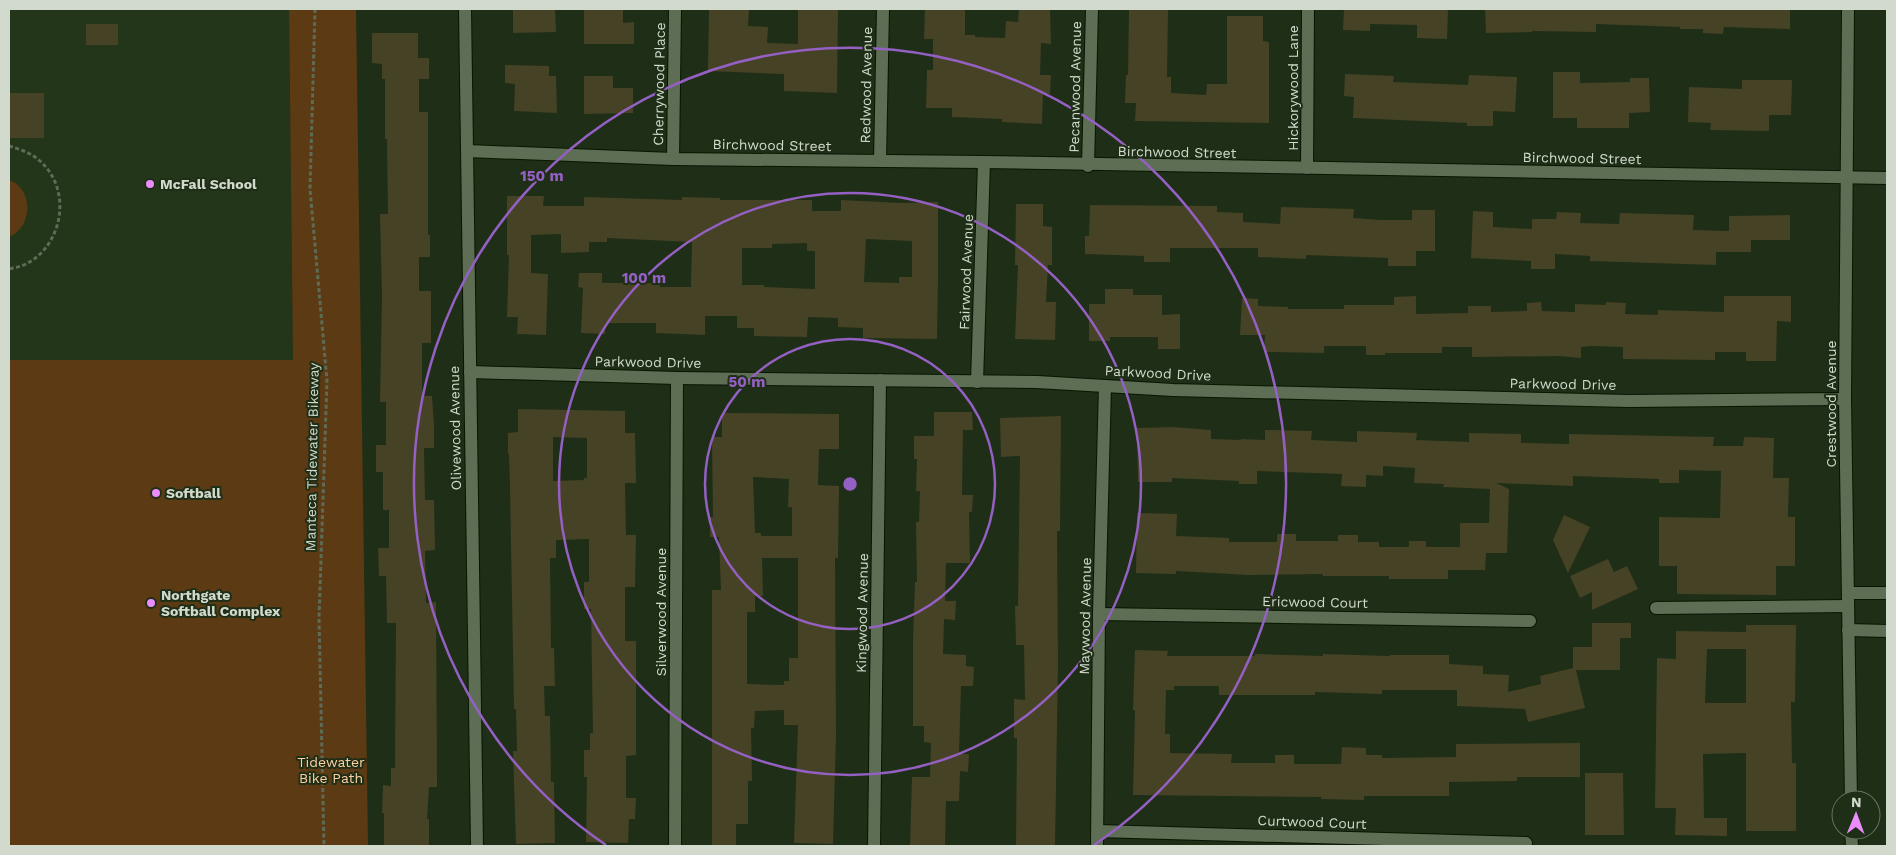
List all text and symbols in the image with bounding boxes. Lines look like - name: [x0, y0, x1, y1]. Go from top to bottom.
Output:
- street label: Pecanwood Avenue: [1066, 21, 1084, 153]
- street label: Cherrywood Place: [650, 22, 668, 146]
- street label: Hickorywood Lane: [1285, 25, 1301, 151]
- street label: Redwood Avenue: [857, 27, 875, 143]
- street label: Birchwood Street: [713, 136, 832, 154]
- street label: Birchwood Street: [1118, 143, 1237, 161]
- street label: Birchwood Street: [1523, 149, 1642, 167]
- text: 150 m: [520, 167, 564, 185]
- place label: McFall School: [160, 176, 257, 192]
- marker: McFall School: [144, 178, 156, 190]
- street label: Fairwood Avenue: [956, 214, 976, 330]
- text: 100 m: [622, 269, 666, 287]
- street label: Crestwood Avenue: [1823, 340, 1839, 468]
- street label: Parkwood Drive: [594, 353, 702, 371]
- street label: Manteca Tidewater Bikeway: [302, 362, 322, 552]
- street label: Parkwood Drive: [1104, 362, 1212, 384]
- street label: Olivewood Avenue: [446, 366, 464, 490]
- text: 50 m: [729, 373, 765, 391]
- street label: Parkwood Drive: [1509, 375, 1617, 393]
- centre of rings: [841, 475, 859, 493]
- place label: Softball: [166, 485, 221, 501]
- marker: Softball: [150, 487, 162, 499]
- street label: Silverwood Avenue: [653, 548, 669, 676]
- street label: Kingwood Avenue: [853, 553, 871, 673]
- street label: Maywood Avenue: [1076, 557, 1094, 675]
- place label: Northgate Softball Complex: [161, 587, 281, 619]
- street label: Ericwood Court: [1262, 593, 1368, 611]
- marker: Northgate Softball Complex: [145, 597, 157, 609]
- park label: Tidewater Bike Path: [297, 754, 365, 786]
- north arrow: [1831, 790, 1881, 840]
- text: N: [1851, 794, 1862, 810]
- street label: Curtwood Court: [1257, 812, 1367, 832]

